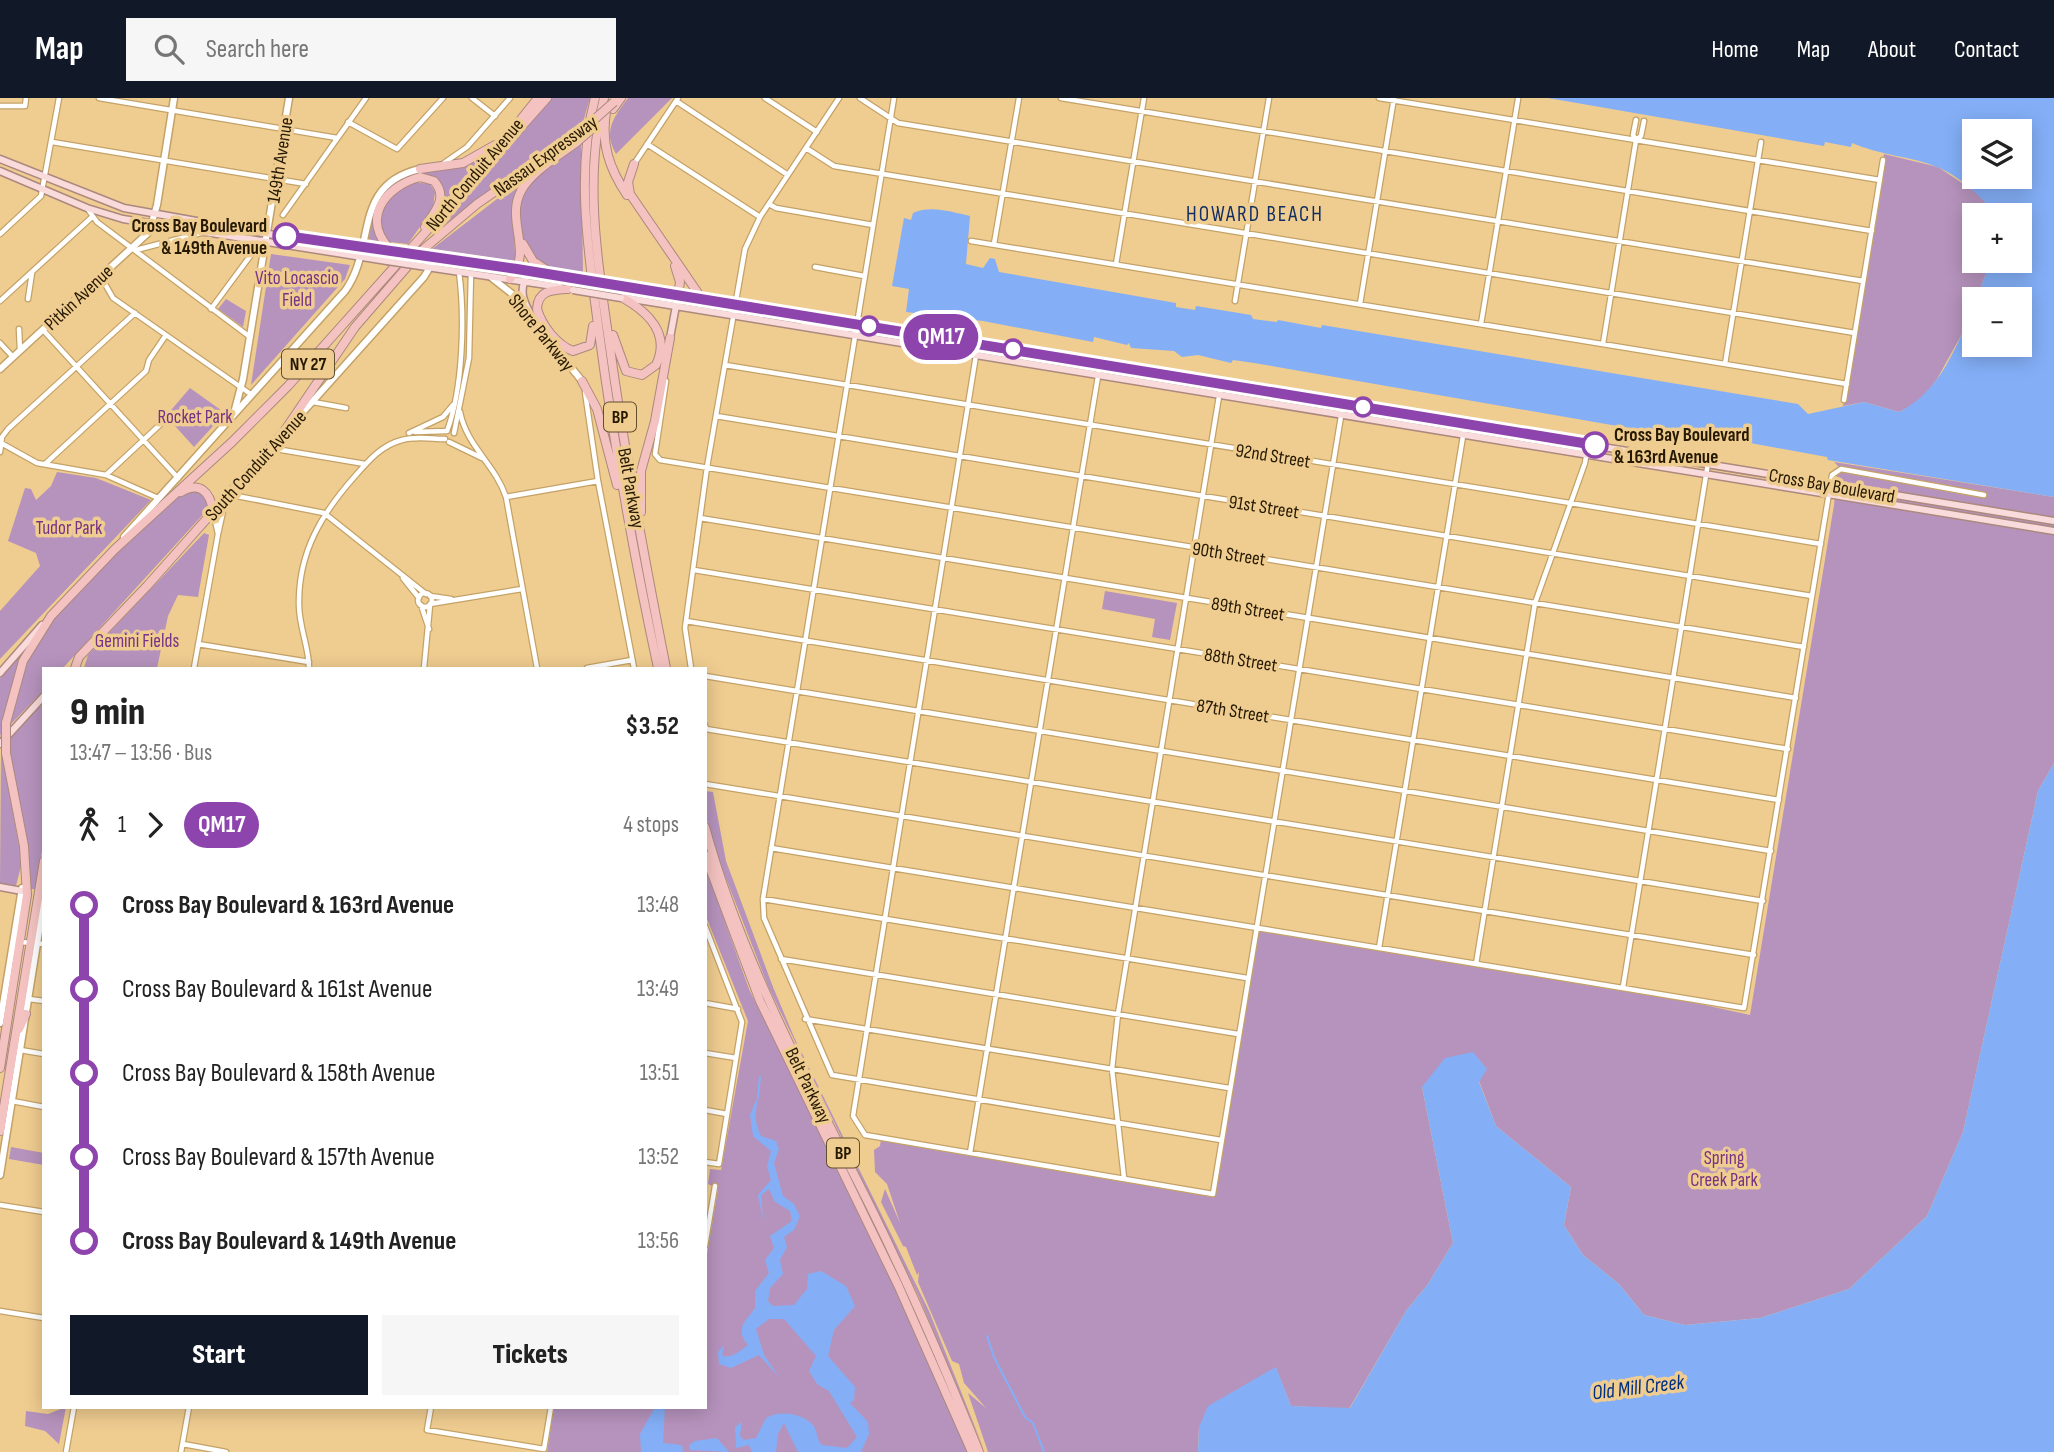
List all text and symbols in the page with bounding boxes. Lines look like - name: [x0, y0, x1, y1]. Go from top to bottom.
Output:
- search box: [126, 18, 616, 81]
- text: Map: [35, 29, 84, 69]
- icon: search: [150, 30, 188, 68]
- text: Search here: [206, 34, 309, 65]
- text: Home: [1711, 35, 1759, 64]
- text: Map: [1797, 35, 1830, 64]
- text: About: [1868, 35, 1916, 64]
- text: Contact: [1954, 35, 2019, 64]
- street label: Nassau Expressway: [490, 110, 603, 202]
- street label: North Conduit Avenue: [421, 114, 529, 236]
- street label: 149th Avenue: [262, 116, 299, 205]
- map controls: [1962, 119, 2032, 357]
- button: layers: [1962, 119, 2032, 189]
- district label: HOWARD BEACH: [1186, 202, 1324, 227]
- button: +: [1962, 203, 2032, 273]
- place label: Cross Bay Boulevard & 149th Avenue: [131, 215, 267, 260]
- marker: Cross Bay Boulevard & 149th Avenue: [273, 223, 299, 249]
- street label: Pitkin Avenue: [40, 260, 118, 336]
- park label: Vito Locascio Field: [255, 267, 339, 312]
- button: −: [1962, 287, 2032, 357]
- street label: Shore Parkway: [503, 290, 579, 377]
- line badge: QM17: [892, 314, 990, 360]
- unlabelled marker: [859, 316, 879, 336]
- text: QM17: [917, 322, 965, 351]
- unlabelled marker: [1003, 339, 1023, 359]
- road number: NY 27: [282, 350, 334, 378]
- unlabelled marker: [1353, 397, 1373, 417]
- road number: BP: [604, 402, 636, 432]
- park label: Rocket Park: [157, 406, 233, 429]
- street label: South Conduit Avenue: [201, 406, 312, 526]
- place label: Cross Bay Boulevard & 163rd Avenue: [1614, 424, 1750, 469]
- marker: Cross Bay Boulevard & 163rd Avenue: [1582, 432, 1608, 458]
- street label: 92nd Street: [1234, 439, 1312, 474]
- street label: Belt Parkway: [612, 446, 649, 531]
- street label: Cross Bay Boulevard: [1767, 464, 1896, 509]
- street label: 91st Street: [1227, 491, 1301, 524]
- park label: Tudor Park: [36, 517, 103, 540]
- street label: 90th Street: [1190, 537, 1267, 572]
- street label: 89th Street: [1209, 592, 1286, 627]
- park label: Gemini Fields: [95, 630, 179, 653]
- street label: 88th Street: [1203, 643, 1279, 678]
- text: 9 min: [70, 690, 145, 735]
- street label: 87th Street: [1195, 694, 1271, 729]
- text: $3.52: [625, 711, 679, 742]
- text: 13:47 – 13:56 · Bus: [70, 739, 212, 767]
- icon: walk: [70, 806, 108, 844]
- icon: forward: [136, 806, 174, 844]
- text: QM17: [198, 810, 245, 839]
- text: 1: [118, 811, 126, 839]
- text: 4 stops: [623, 811, 679, 839]
- text: Cross Bay Boulevard & 163rd Avenue: [122, 890, 454, 921]
- text: 13:48: [637, 891, 679, 919]
- text: Cross Bay Boulevard & 161st Avenue: [122, 974, 432, 1005]
- text: 13:49: [637, 975, 679, 1003]
- street label: Belt Parkway: [780, 1044, 836, 1128]
- text: Cross Bay Boulevard & 158th Avenue: [122, 1058, 436, 1089]
- text: 13:51: [640, 1059, 679, 1087]
- road number: BP: [827, 1138, 859, 1168]
- text: Cross Bay Boulevard & 157th Avenue: [122, 1142, 435, 1173]
- text: 13:52: [638, 1143, 679, 1171]
- park label: Spring Creek Park: [1690, 1147, 1759, 1192]
- text: Cross Bay Boulevard & 149th Avenue: [122, 1226, 456, 1257]
- text: 13:56: [638, 1227, 679, 1255]
- button: Start: [70, 1315, 368, 1395]
- button: Tickets: [382, 1315, 679, 1395]
- water label: Old Mill Creek: [1591, 1369, 1687, 1406]

